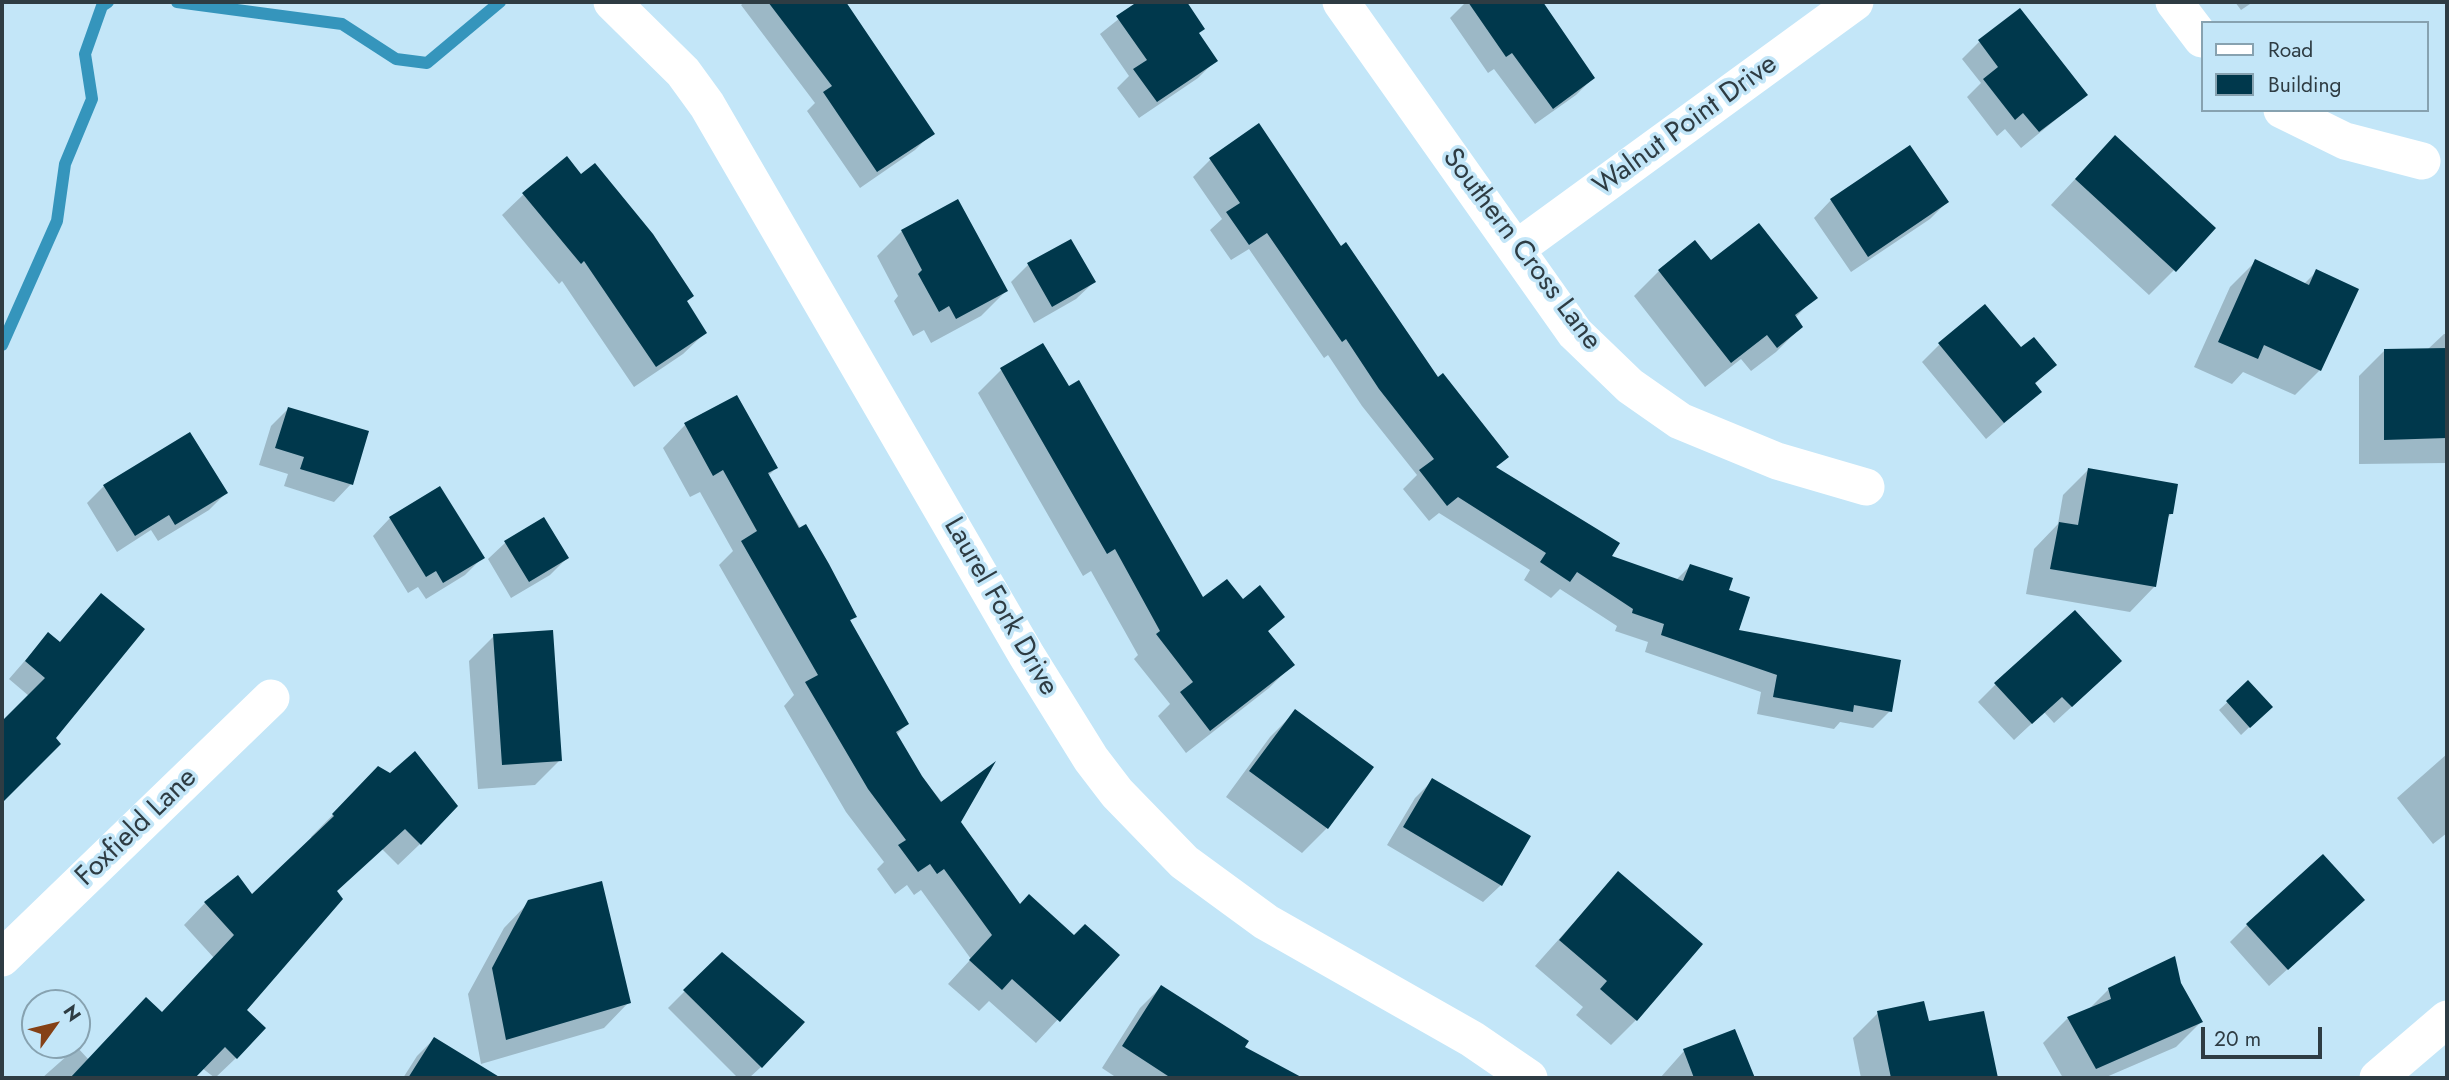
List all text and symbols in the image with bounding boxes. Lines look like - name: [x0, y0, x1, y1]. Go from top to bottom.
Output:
- legend: [2200, 21, 2428, 112]
- text: Road: [2268, 35, 2313, 65]
- street label: Walnut Point Drive: [1588, 48, 1784, 204]
- text: Building: [2268, 70, 2341, 100]
- street label: Southern Cross Lane: [1434, 143, 1608, 357]
- street label: Laurel Fork Drive: [935, 512, 1065, 702]
- street label: Foxfield Lane: [69, 762, 205, 894]
- north arrow: [21, 989, 91, 1059]
- text: N: [57, 999, 88, 1027]
- scale bar: [2204, 1014, 2325, 1058]
- text: 20 m: [2214, 1024, 2261, 1054]

